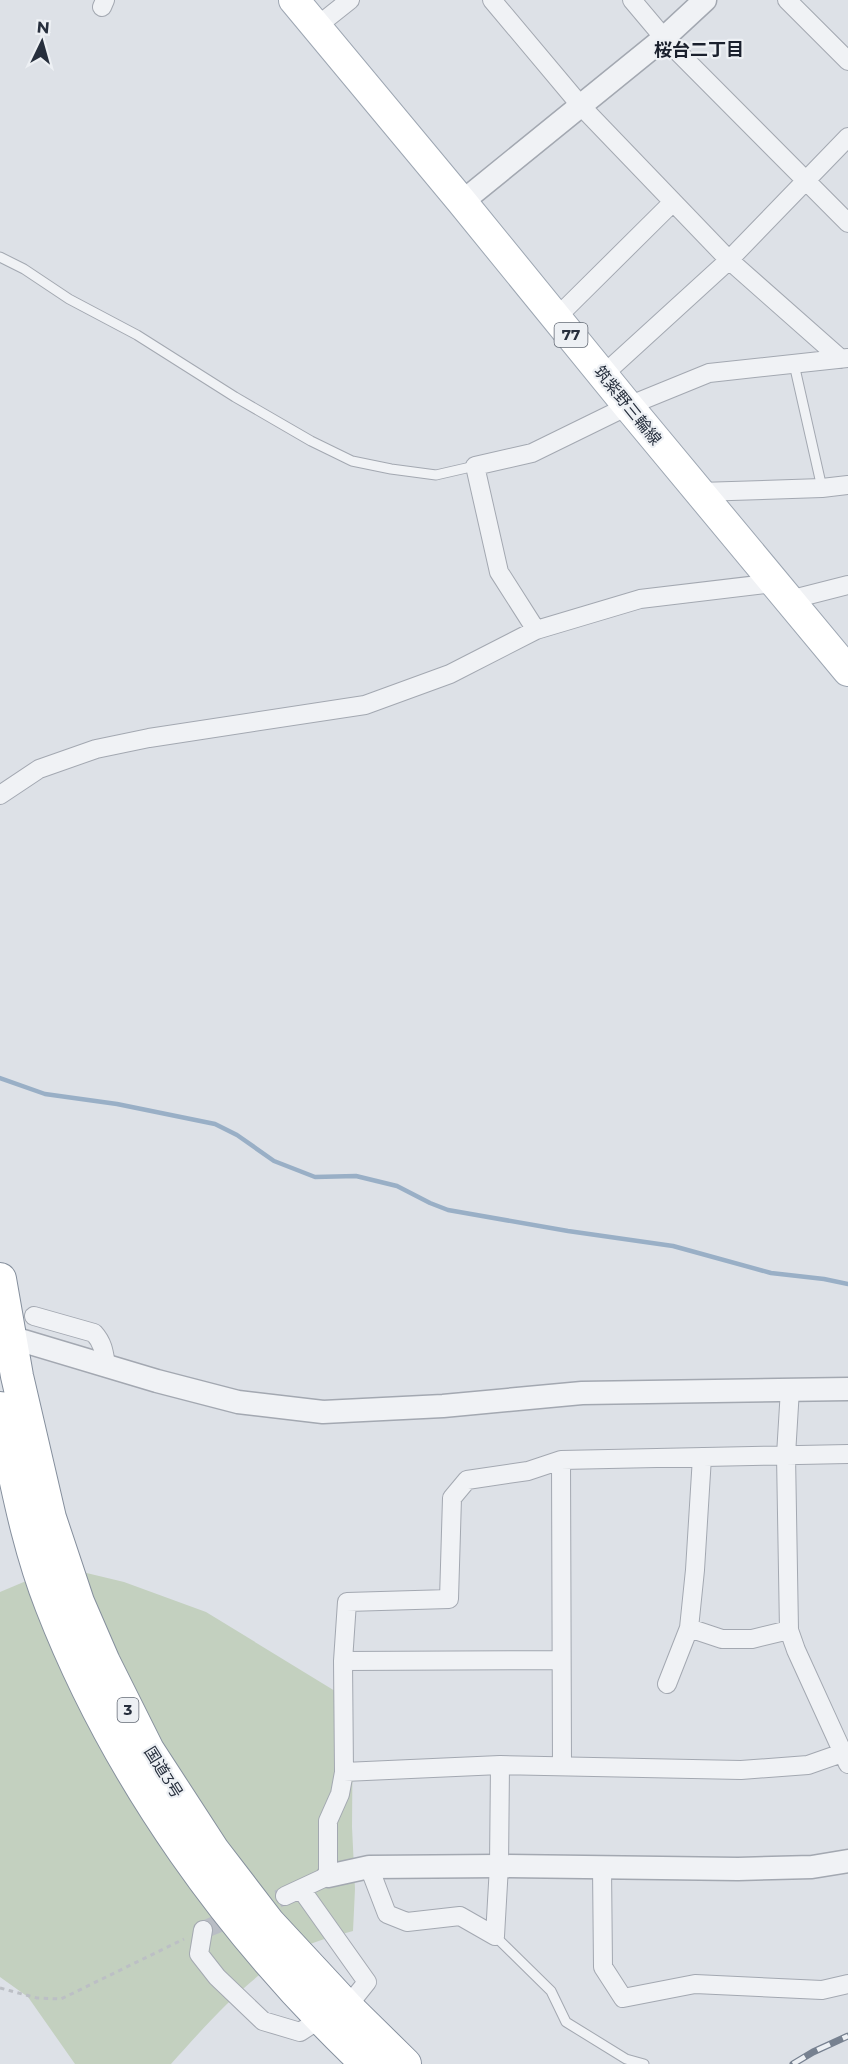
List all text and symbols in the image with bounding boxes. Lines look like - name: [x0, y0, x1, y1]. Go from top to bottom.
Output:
- north arrow: [12, 12, 72, 72]
- text: N: [36, 18, 51, 38]
- district label: 桜台二丁目: [654, 39, 744, 61]
- road number: 77: [554, 323, 588, 347]
- street label: 筑紫野三輪線: [590, 362, 665, 449]
- road number: 3: [118, 1698, 138, 1722]
- street label: 国道3号: [140, 1743, 187, 1801]

